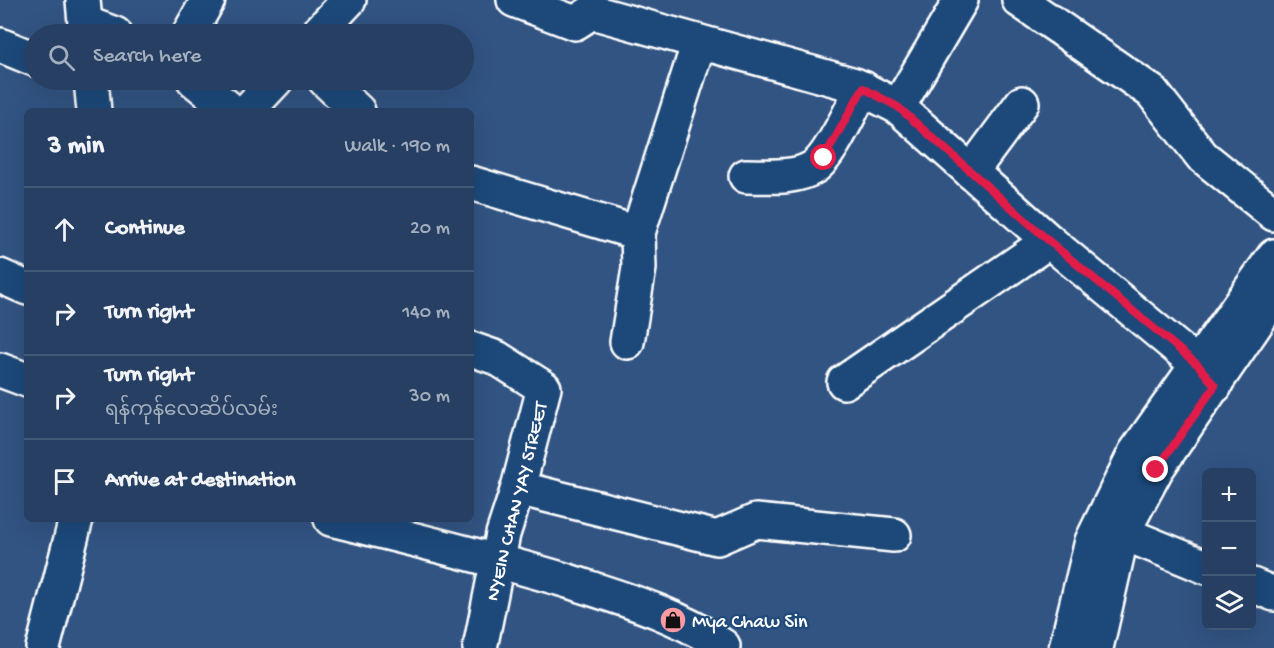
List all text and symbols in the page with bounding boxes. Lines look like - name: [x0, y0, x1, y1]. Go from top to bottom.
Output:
- search box: [24, 24, 474, 90]
- icon: search: [45, 41, 78, 74]
- text: Search here: [93, 44, 201, 70]
- text: 3 min: [48, 132, 104, 163]
- text: Walk · 190 m: [344, 136, 450, 159]
- route start: [810, 144, 836, 170]
- icon: ahead: [48, 213, 81, 246]
- text: Continue: [105, 216, 185, 242]
- text: 20 m: [410, 218, 450, 241]
- icon: right: [48, 297, 81, 330]
- text: Turn right: [105, 300, 193, 326]
- text: 140 m: [402, 302, 450, 325]
- text: Turn right: [105, 363, 193, 389]
- icon: right: [48, 381, 81, 414]
- text: 30 m: [409, 386, 450, 409]
- street label: NYEIN CHAN YAY STREET: [483, 399, 555, 604]
- text: ရန်ကုန်လေဆိပ်လမ်း: [105, 400, 278, 423]
- route end: [1142, 456, 1168, 482]
- icon: arrive: [48, 465, 81, 498]
- text: Arrive at destination: [105, 468, 295, 494]
- map controls: [1202, 468, 1256, 630]
- button: +: [1202, 468, 1256, 522]
- button: −: [1202, 522, 1256, 576]
- button: layers: [1202, 576, 1256, 630]
- shop icon: Mya Chaw Sin: [658, 605, 688, 635]
- place label: Mya Chaw Sin: [692, 612, 808, 635]

